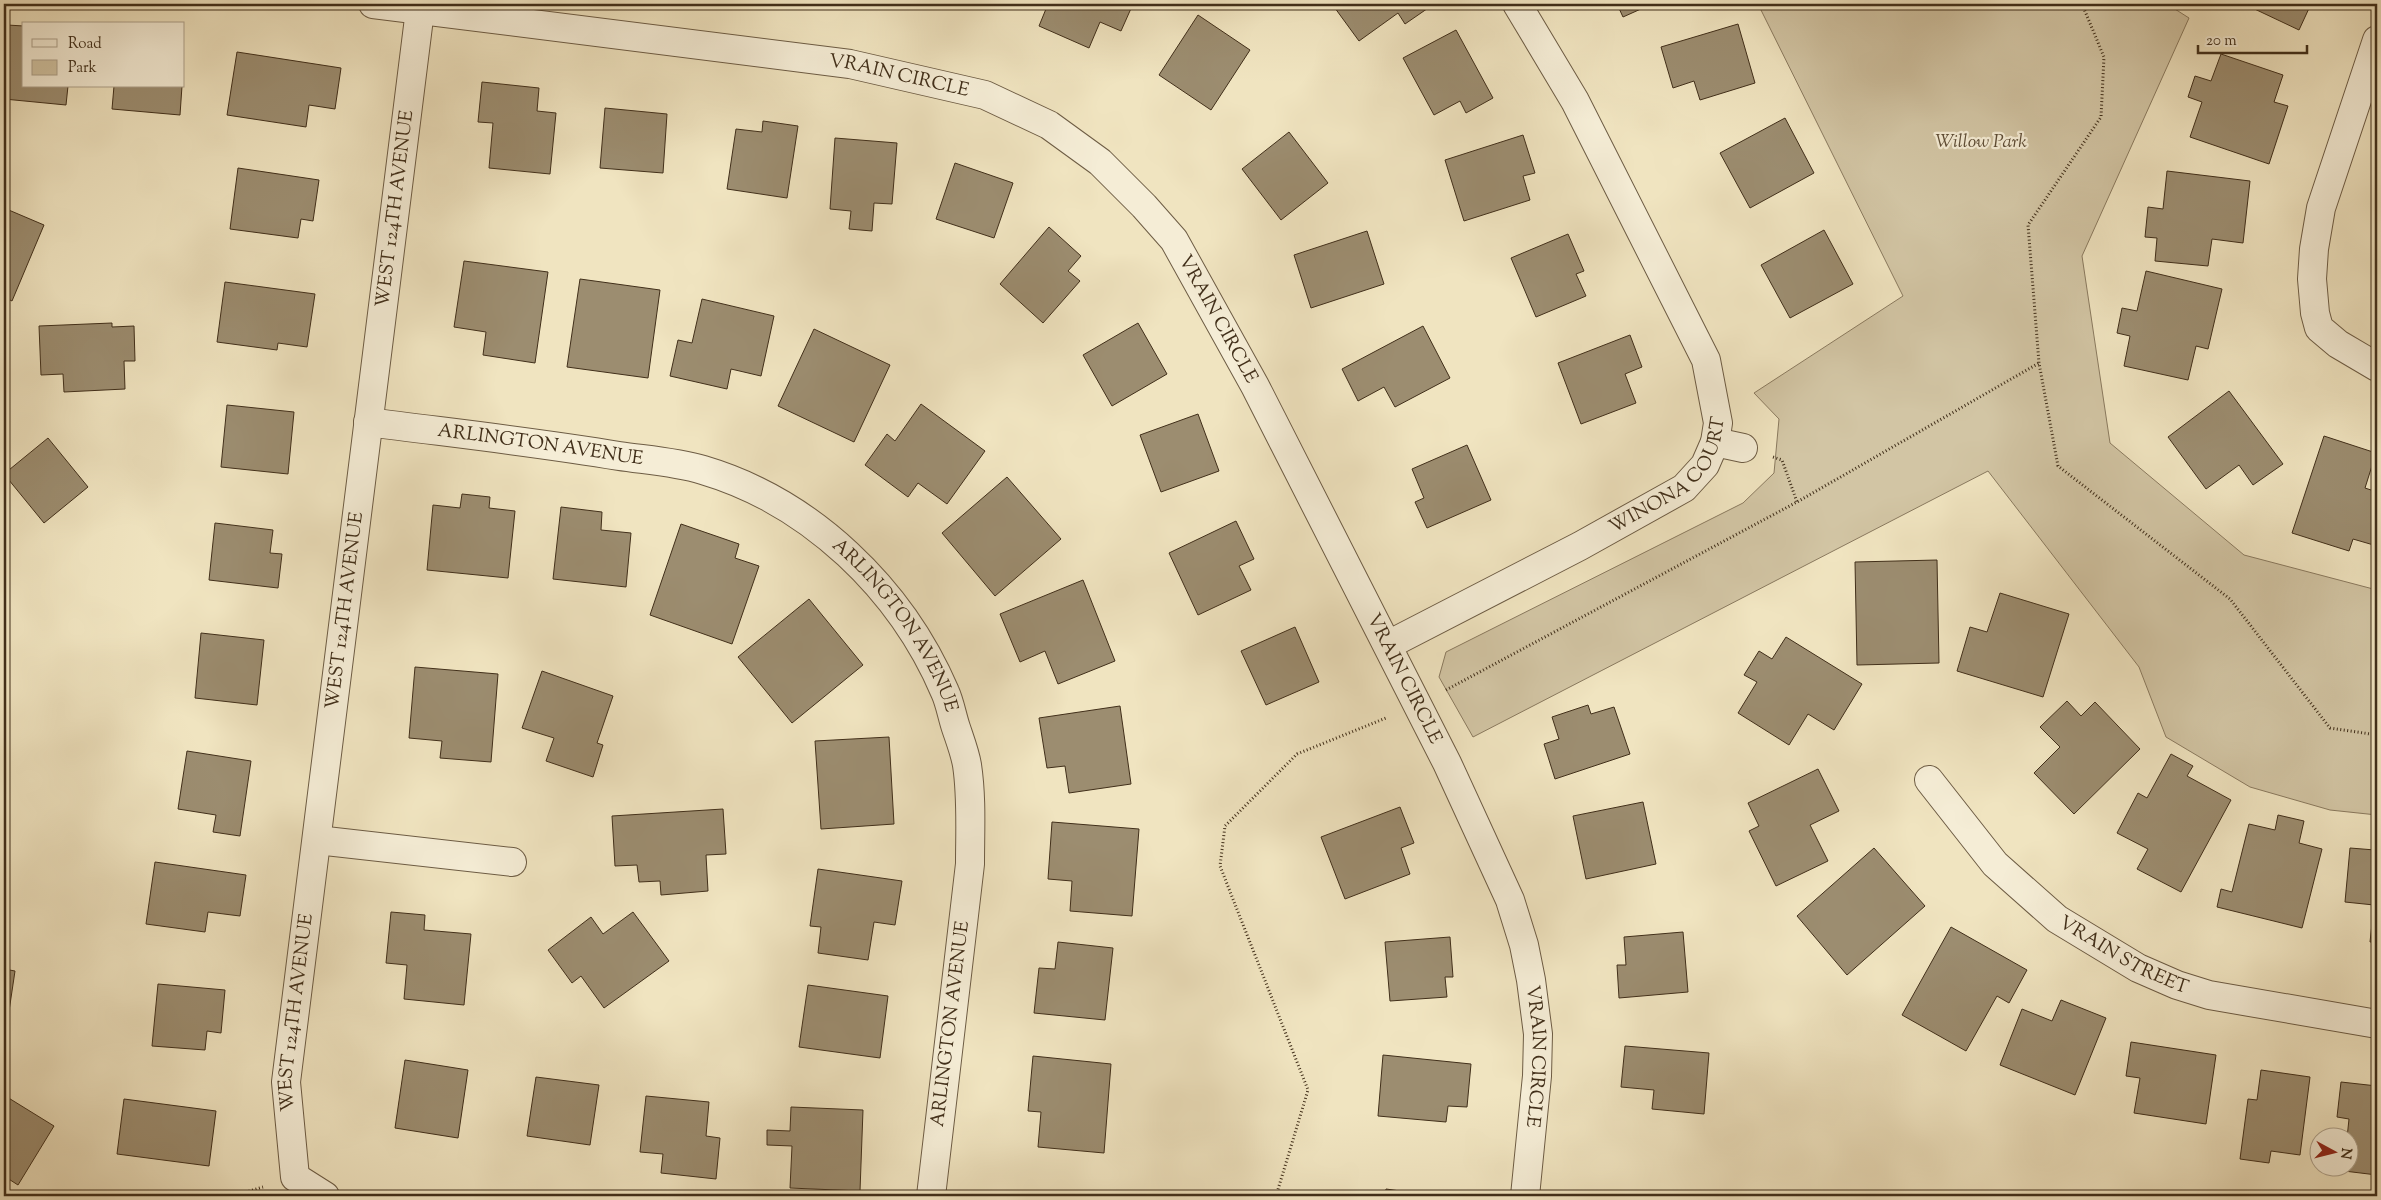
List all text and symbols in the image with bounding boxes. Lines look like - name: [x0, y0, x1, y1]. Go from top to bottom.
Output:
- legend: [22, 22, 185, 88]
- scale bar: [2198, 22, 2307, 54]
- text: 20 m: [2206, 31, 2237, 52]
- text: Road: [68, 34, 102, 55]
- street label: VRAIN CIRCLE: [827, 48, 972, 105]
- text: Park: [68, 58, 97, 79]
- street label: WEST 124TH AVENUE: [369, 108, 421, 309]
- park label: Willow Park: [1935, 129, 2027, 156]
- street label: VRAIN CIRCLE: [1171, 250, 1265, 389]
- street label: WINONA COURT: [1604, 415, 1732, 541]
- street label: ARLINGTON AVENUE: [436, 417, 645, 473]
- street label: WEST 124TH AVENUE: [319, 510, 371, 711]
- street label: ARLINGTON AVENUE: [826, 532, 965, 716]
- street label: VRAIN CIRCLE: [1360, 609, 1449, 749]
- street label: VRAIN STREET: [2053, 910, 2192, 1001]
- street label: WEST 124TH AVENUE: [272, 912, 320, 1112]
- street label: ARLINGTON AVENUE: [925, 919, 977, 1129]
- street label: VRAIN CIRCLE: [1518, 984, 1552, 1129]
- north arrow: [2308, 1128, 2358, 1178]
- text: N: [2334, 1147, 2356, 1160]

